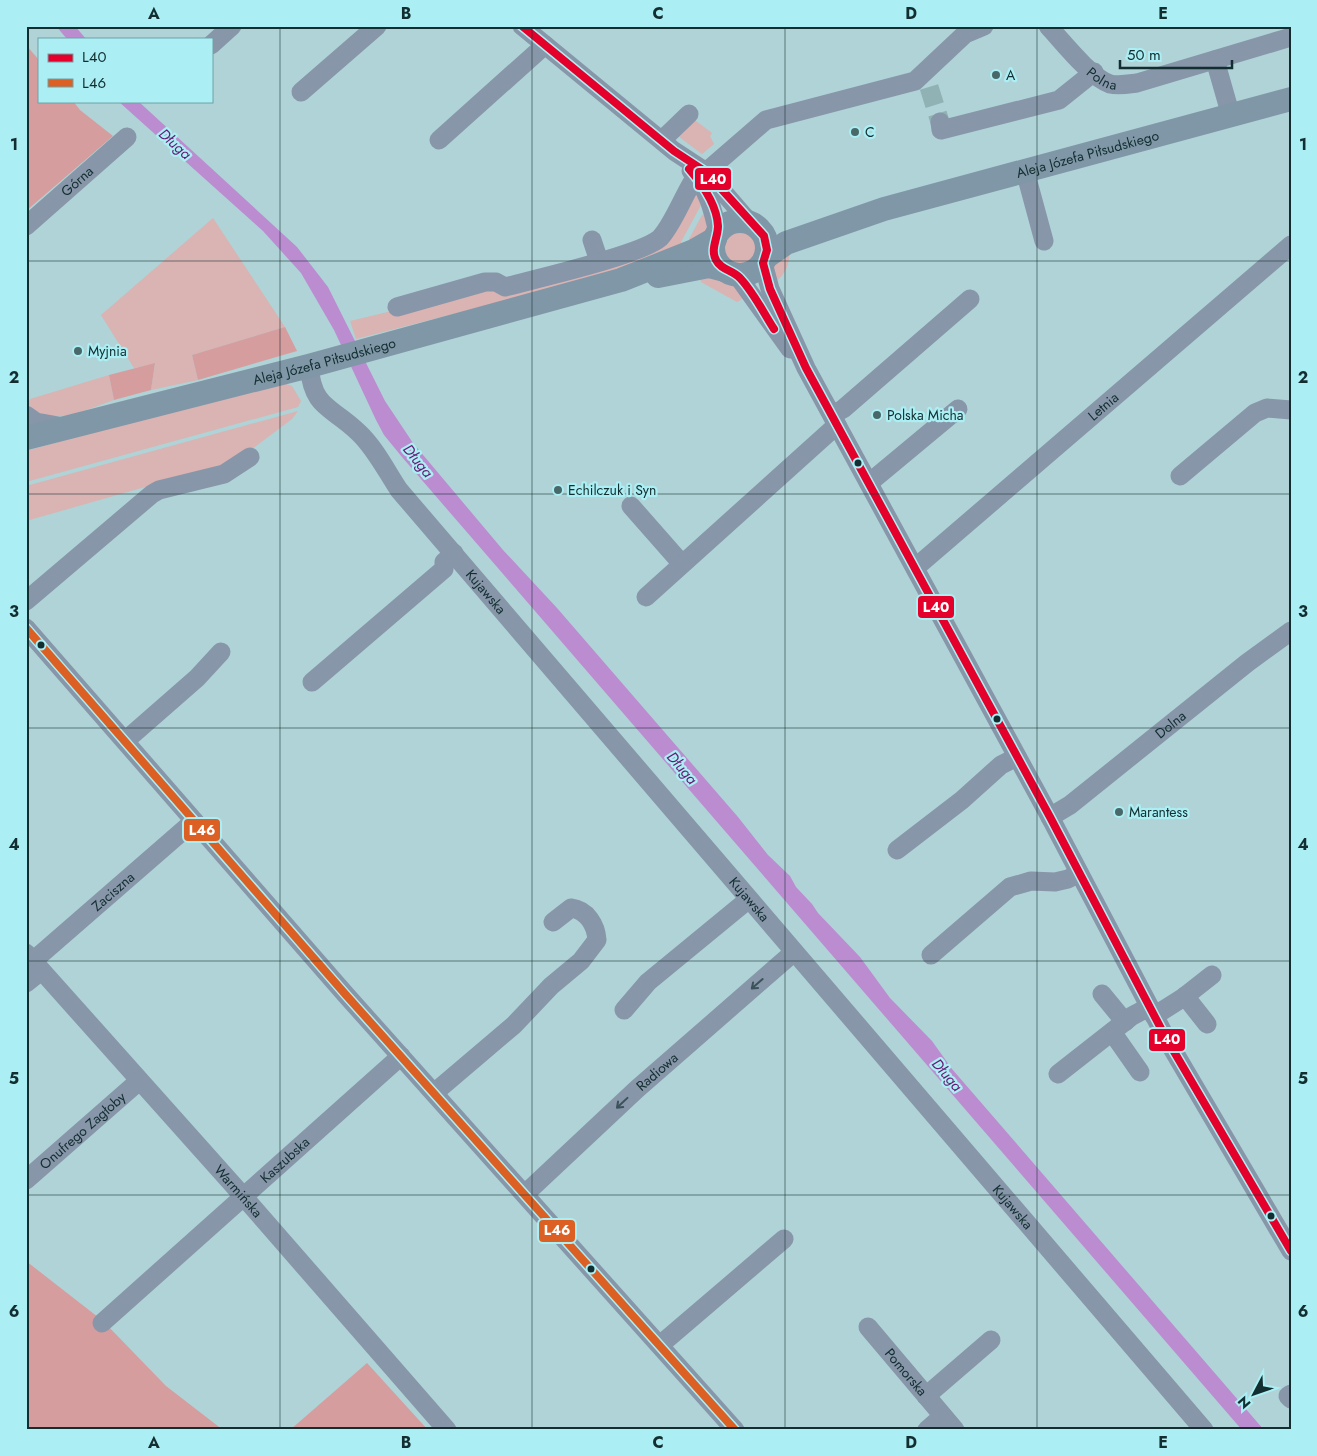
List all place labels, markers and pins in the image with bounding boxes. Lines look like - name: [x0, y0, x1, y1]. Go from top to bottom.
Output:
- place label: A: [1006, 65, 1016, 85]
- marker: A: [990, 69, 1002, 81]
- place label: C: [865, 122, 875, 142]
- marker: C: [849, 126, 861, 138]
- place label: Myjnia: [88, 341, 127, 361]
- marker: Myjnia: [72, 345, 84, 357]
- place label: Polska Micha: [887, 405, 964, 425]
- marker: Polska Micha: [871, 409, 883, 421]
- unlabelled marker: [853, 458, 863, 468]
- place label: Echilczuk i Syn: [568, 480, 656, 500]
- marker: Echilczuk i Syn: [552, 484, 564, 496]
- unlabelled marker: [36, 640, 46, 650]
- unlabelled marker: [992, 714, 1002, 724]
- place label: Marantess: [1129, 802, 1188, 822]
- marker: Marantess: [1113, 806, 1125, 818]
- unlabelled marker: [1266, 1211, 1276, 1221]
- unlabelled marker: [586, 1264, 596, 1274]

